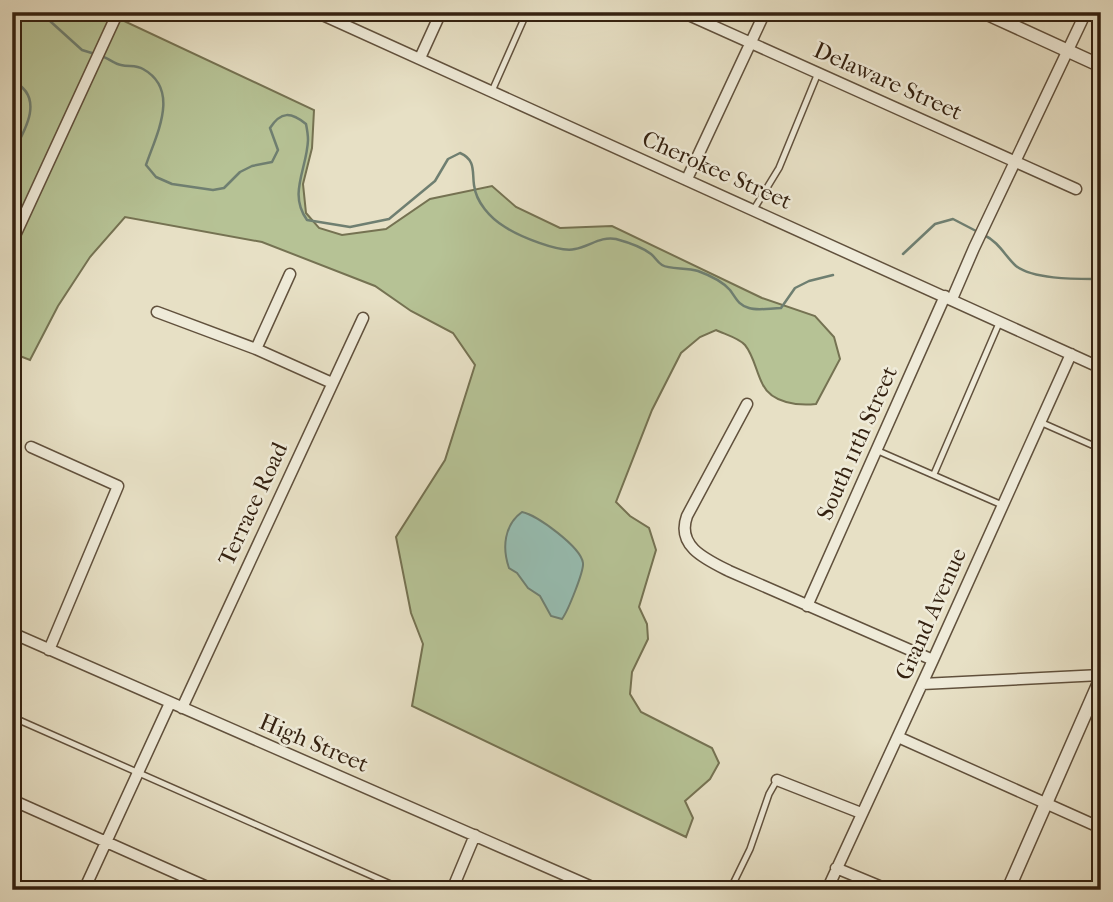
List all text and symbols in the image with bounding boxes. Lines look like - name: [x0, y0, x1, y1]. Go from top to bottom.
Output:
- street label: Delaware Street: [810, 36, 966, 126]
- street label: Cherokee Street: [638, 125, 796, 215]
- street label: South 11th Street: [811, 362, 903, 524]
- street label: Terrace Road: [213, 438, 294, 570]
- street label: Grand Avenue: [890, 544, 972, 684]
- street label: High Street: [255, 708, 373, 778]

